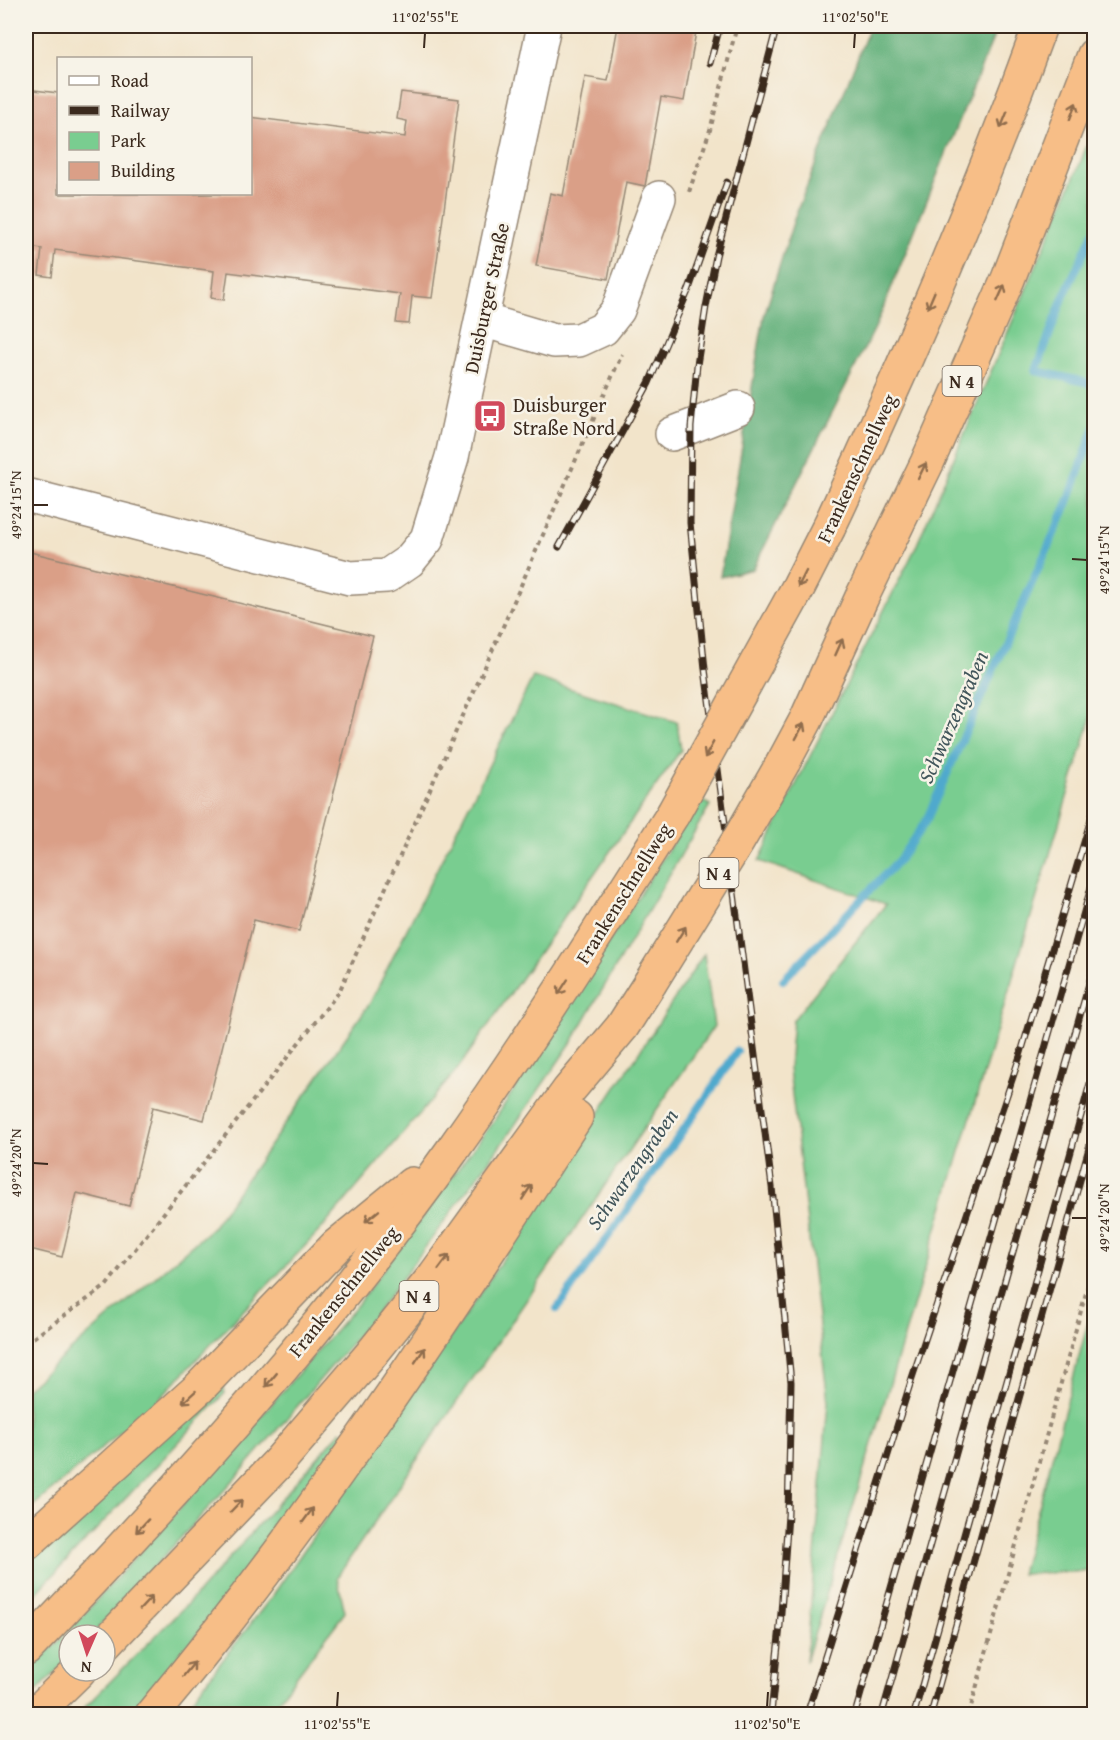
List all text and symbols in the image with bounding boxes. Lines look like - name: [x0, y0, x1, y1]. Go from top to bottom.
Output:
- text: 11°02'55"E: [392, 6, 459, 27]
- text: 11°02'50"E: [822, 6, 889, 27]
- legend: [57, 57, 252, 195]
- text: Road: [111, 67, 149, 94]
- text: Railway: [111, 97, 170, 124]
- one-way arrow: [1068, 102, 1079, 121]
- one-way arrow: [998, 110, 1009, 128]
- text: Park: [111, 127, 147, 154]
- text: Building: [111, 157, 175, 184]
- street label: Duisburger Straße: [456, 220, 516, 376]
- one-way arrow: [996, 284, 1008, 302]
- one-way arrow: [925, 290, 936, 309]
- road number: N 4: [942, 366, 982, 396]
- street label: Frankenschnellweg: [809, 389, 903, 547]
- place label: Duisburger Straße Nord: [513, 390, 615, 442]
- bus stop icon: Duisburger Straße Nord: [472, 398, 508, 434]
- one-way arrow: [917, 462, 929, 480]
- text: 49°24'15"N: [5, 470, 26, 539]
- text: 49°24'15"N: [1093, 525, 1114, 594]
- one-way arrow: [796, 570, 808, 588]
- one-way arrow: [834, 639, 845, 657]
- water label: Schwarzengraben: [910, 646, 996, 788]
- one-way arrow: [794, 723, 806, 740]
- one-way arrow: [703, 741, 715, 758]
- street label: Frankenschnellweg: [568, 817, 678, 969]
- road number: N 4: [700, 858, 738, 888]
- one-way arrow: [675, 926, 687, 943]
- one-way arrow: [556, 978, 568, 995]
- water label: Schwarzengraben: [579, 1102, 686, 1236]
- text: 49°24'20"N: [5, 1128, 26, 1197]
- text: 49°24'20"N: [1093, 1183, 1114, 1252]
- one-way arrow: [522, 1184, 534, 1201]
- one-way arrow: [365, 1209, 381, 1222]
- street label: Frankenschnellweg: [281, 1219, 405, 1363]
- one-way arrow: [438, 1255, 451, 1271]
- road number: N 4: [400, 1281, 438, 1311]
- one-way arrow: [414, 1347, 426, 1364]
- one-way arrow: [265, 1372, 278, 1388]
- one-way arrow: [182, 1390, 197, 1404]
- one-way arrow: [229, 1499, 243, 1514]
- one-way arrow: [302, 1507, 314, 1523]
- one-way arrow: [135, 1519, 150, 1534]
- one-way arrow: [139, 1595, 153, 1610]
- north arrow: [57, 1623, 117, 1683]
- text: N: [80, 1656, 92, 1680]
- one-way arrow: [183, 1661, 196, 1677]
- text: 11°02'55"E: [304, 1713, 371, 1734]
- text: 11°02'50"E: [734, 1713, 801, 1734]

